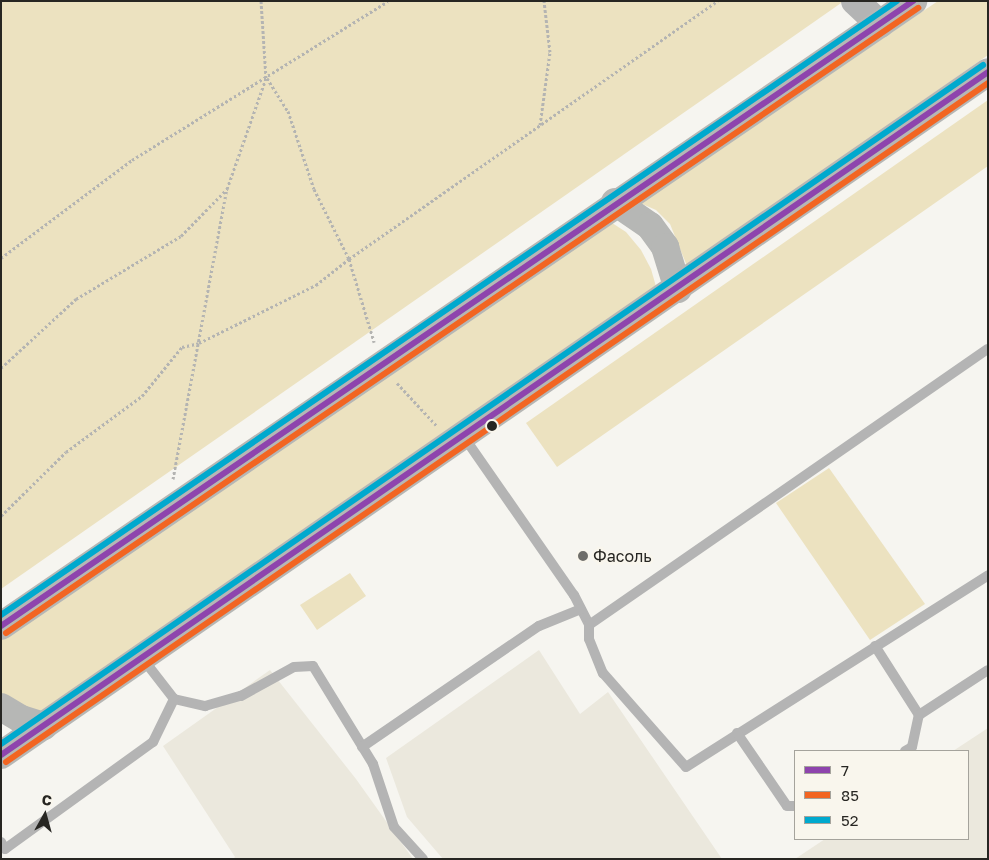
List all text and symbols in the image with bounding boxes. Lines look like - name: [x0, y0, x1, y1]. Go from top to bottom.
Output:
- unlabelled marker: [487, 421, 497, 431]
- place label: Фасоль: [593, 546, 652, 566]
- marker: Фасоль: [577, 550, 589, 562]
- legend: [794, 750, 969, 840]
- text: 7: [841, 761, 849, 779]
- text: 85: [841, 786, 859, 804]
- north arrow: [20, 790, 70, 840]
- text: С: [41, 791, 53, 809]
- text: 52: [841, 811, 858, 829]

